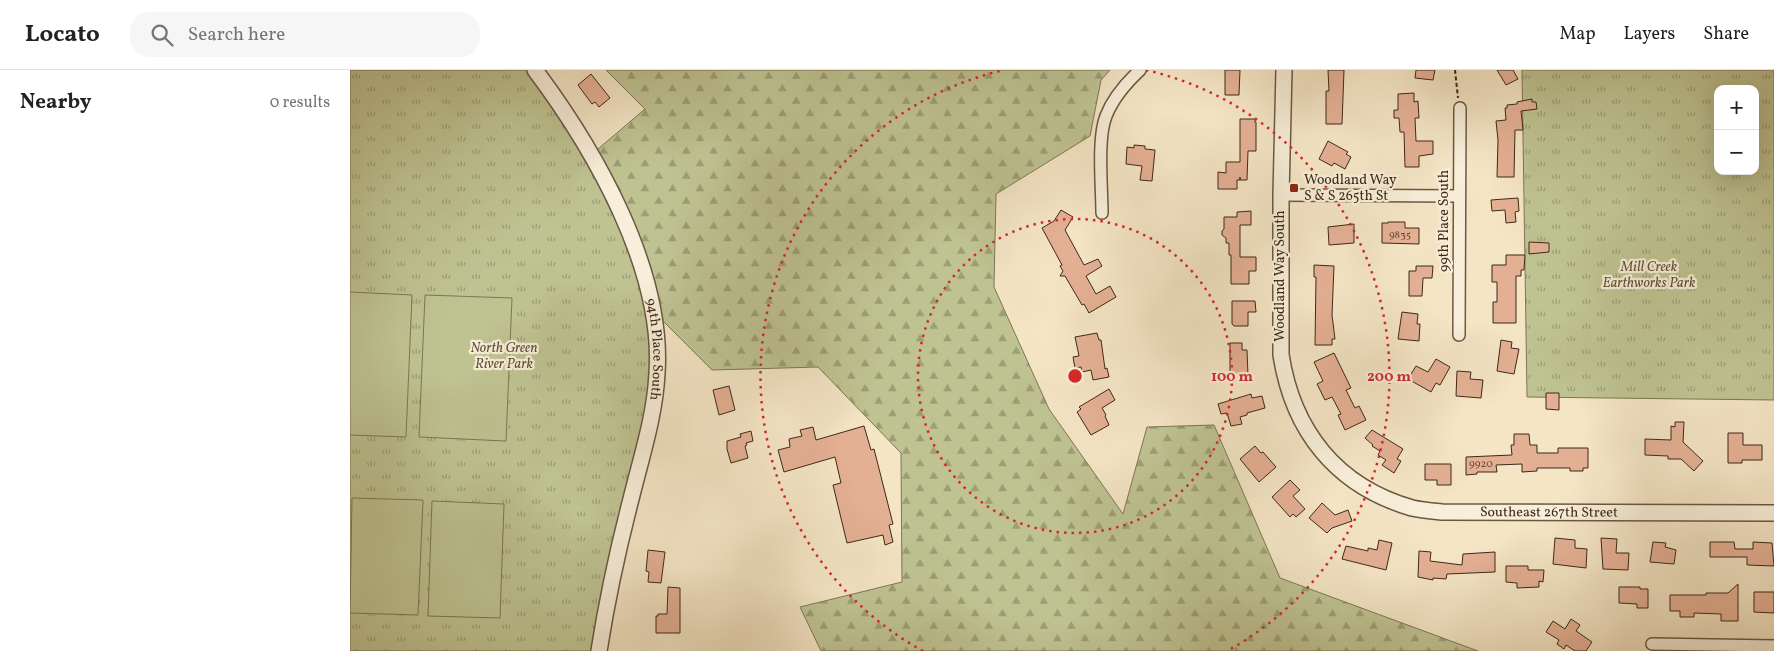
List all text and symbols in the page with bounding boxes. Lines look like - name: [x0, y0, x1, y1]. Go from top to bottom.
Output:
- search box: [130, 12, 480, 57]
- text: Locato: [25, 18, 100, 52]
- icon: search: [148, 21, 176, 49]
- text: Search here: [188, 22, 285, 48]
- text: Map: [1559, 22, 1595, 47]
- text: Layers: [1623, 22, 1675, 47]
- text: Share: [1703, 22, 1749, 47]
- map controls: [1714, 85, 1759, 175]
- button: +: [1714, 85, 1759, 130]
- text: Nearby: [20, 88, 91, 117]
- text: 0 results: [270, 92, 330, 114]
- button: −: [1714, 130, 1759, 175]
- street label: 99th Place South: [1435, 170, 1454, 272]
- place label: Woodland Way S & S 265th St: [1304, 171, 1397, 206]
- marker: Woodland Way S & S 265th St: [1288, 182, 1300, 194]
- street label: Woodland Way South: [1271, 210, 1290, 342]
- house number: 9835: [1389, 228, 1411, 243]
- park label: Mill Creek Earthworks Park: [1603, 258, 1696, 293]
- street label: 94th Place South: [641, 296, 667, 402]
- park label: North Green River Park: [471, 339, 537, 374]
- centre of rings: [1066, 367, 1084, 385]
- text: 100 m: [1211, 367, 1254, 388]
- text: 200 m: [1367, 367, 1411, 388]
- house number: 9920: [1469, 457, 1493, 472]
- street label: Southeast 267th Street: [1480, 503, 1618, 522]

